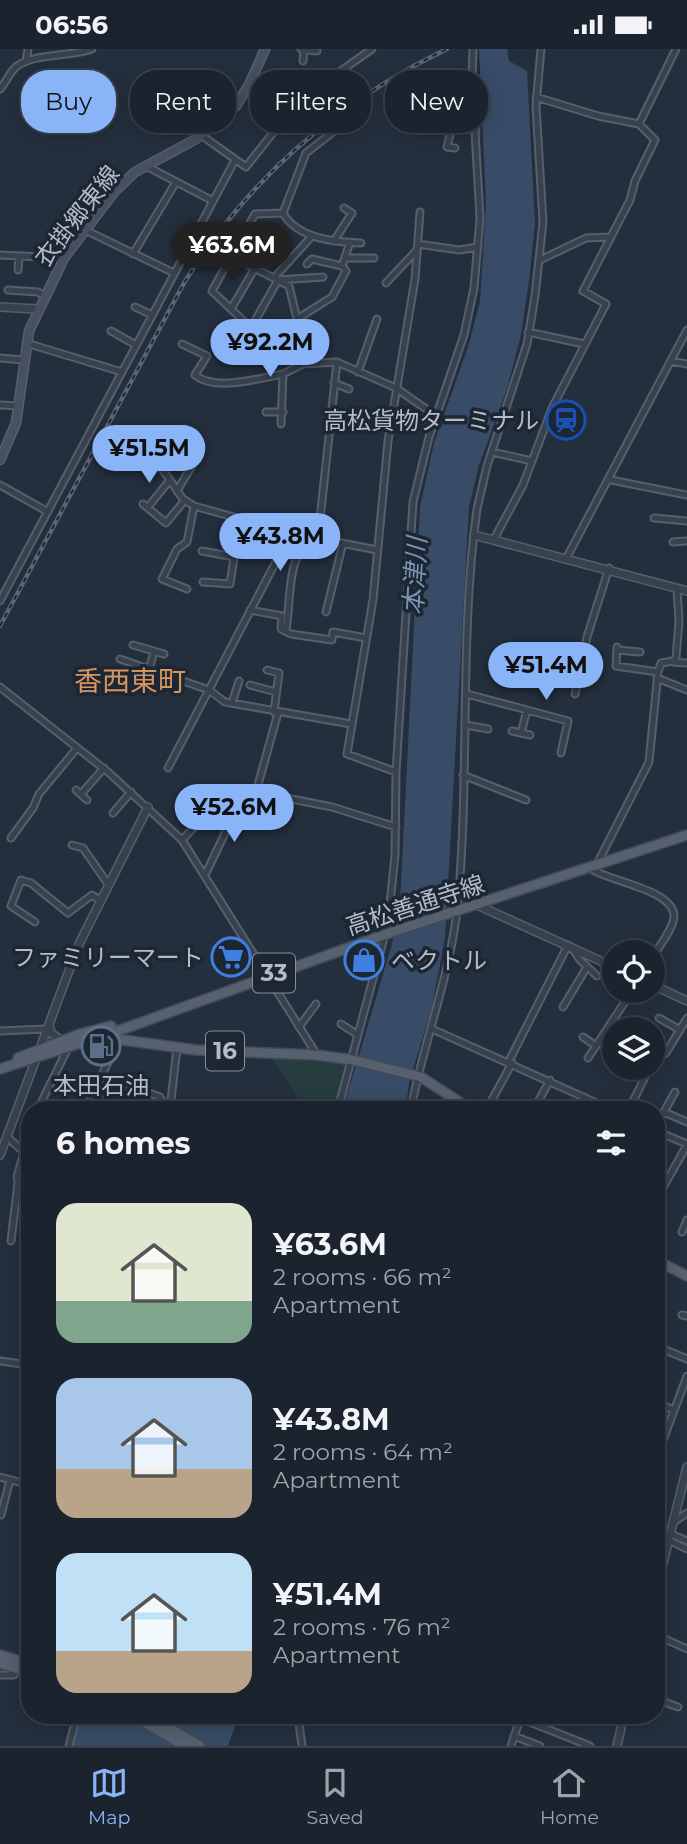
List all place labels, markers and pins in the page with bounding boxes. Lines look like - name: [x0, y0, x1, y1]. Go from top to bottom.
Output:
- pin: ¥63.6M: [175, 223, 289, 282]
- pin: ¥92.2M: [213, 319, 327, 379]
- station icon: 高松貨物ターミナル: [545, 399, 587, 441]
- place label: 高松貨物ターミナル: [323, 406, 539, 435]
- pin: ¥51.5M: [92, 425, 206, 485]
- pin: ¥43.8M: [223, 513, 337, 573]
- pin: ¥51.4M: [489, 643, 603, 702]
- pin: ¥52.6M: [177, 785, 291, 844]
- supermarket icon: ファミリーマート: [210, 936, 252, 978]
- shop icon: ベクトル: [343, 939, 385, 981]
- place label: ファミリーマート: [12, 943, 204, 972]
- place label: ベクトル: [391, 946, 487, 975]
- fuel station icon: 本田石油: [80, 1025, 122, 1067]
- place label: 本田石油: [53, 1071, 149, 1100]

